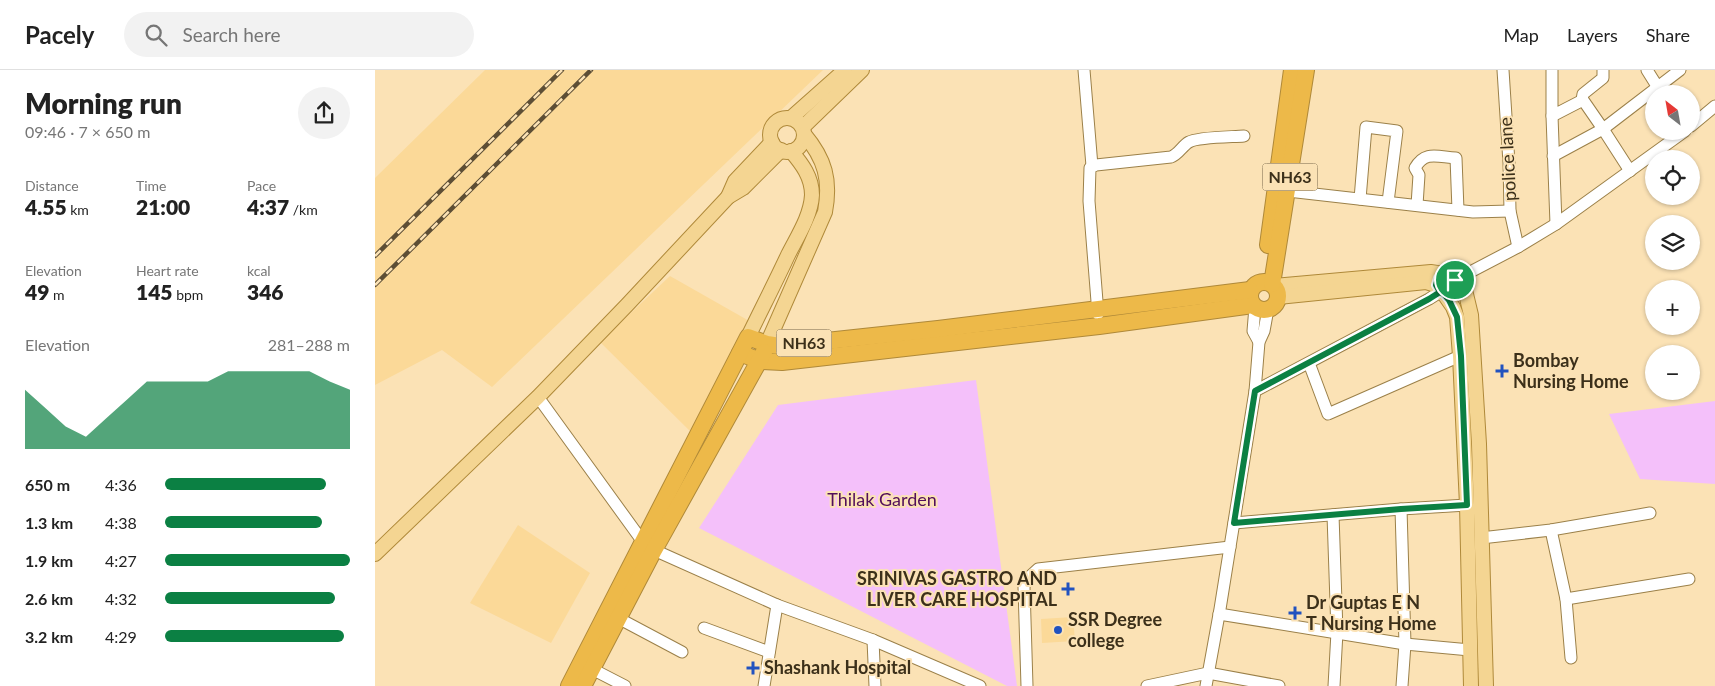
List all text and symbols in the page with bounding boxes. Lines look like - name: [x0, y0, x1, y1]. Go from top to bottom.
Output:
- search box: [124, 12, 474, 57]
- text: Pacely: [25, 20, 94, 49]
- icon: search: [142, 21, 170, 49]
- text: Search here: [182, 23, 280, 46]
- text: Map: [1503, 24, 1539, 46]
- text: Layers: [1567, 24, 1618, 46]
- text: Share: [1646, 24, 1690, 46]
- north arrow: [1645, 85, 1700, 140]
- map controls: [1645, 85, 1700, 400]
- text: Morning run: [25, 86, 182, 120]
- button: share: [298, 87, 350, 139]
- street label: police lane: [1494, 116, 1520, 202]
- text: 09:46 · 7 × 650 m: [25, 122, 150, 141]
- button: locate: [1645, 150, 1700, 205]
- road number: NH63: [1263, 164, 1317, 190]
- text: Distance: [25, 177, 79, 194]
- text: Time: [136, 177, 167, 194]
- text: Pace: [247, 177, 276, 194]
- text: 4.55: [25, 194, 67, 219]
- text: 21:00: [136, 194, 190, 219]
- text: 4:37: [247, 194, 289, 219]
- text: km: [67, 201, 89, 218]
- text: /km: [289, 201, 318, 218]
- button: layers: [1645, 215, 1700, 270]
- pin: [1434, 259, 1476, 301]
- text: Elevation: [25, 262, 82, 279]
- text: Heart rate: [136, 262, 199, 279]
- text: kcal: [247, 262, 271, 279]
- icon: arrive: [1441, 266, 1469, 294]
- text: 49: [25, 279, 49, 304]
- text: 145: [136, 279, 173, 304]
- text: 346: [247, 279, 284, 304]
- button: +: [1645, 280, 1700, 335]
- text: m: [49, 286, 64, 303]
- text: bpm: [173, 286, 203, 303]
- road number: NH63: [777, 330, 831, 356]
- text: Elevation: [25, 335, 90, 354]
- text: 281–288 m: [268, 335, 350, 354]
- button: −: [1645, 345, 1700, 400]
- place label: Bombay Nursing Home: [1513, 349, 1629, 392]
- marker: Bombay Nursing Home: [1495, 364, 1509, 378]
- text: 650 m: [25, 475, 70, 494]
- text: 4:36: [105, 475, 137, 494]
- park label: Thilak Garden: [827, 488, 937, 510]
- text: 1.3 km: [25, 513, 73, 532]
- text: 4:38: [105, 513, 137, 532]
- text: 1.9 km: [25, 551, 73, 570]
- text: 4:27: [105, 551, 137, 570]
- place label: SRINIVAS GASTRO AND LIVER CARE HOSPITAL: [857, 567, 1058, 610]
- marker: SRINIVAS GASTRO AND LIVER CARE HOSPITAL: [1061, 582, 1075, 596]
- text: 2.6 km: [25, 589, 73, 608]
- text: 4:32: [105, 589, 137, 608]
- place label: Dr Guptas E N T Nursing Home: [1306, 591, 1437, 634]
- marker: Dr Guptas E N T Nursing Home: [1288, 606, 1302, 620]
- place label: SSR Degree college: [1068, 608, 1162, 651]
- marker: SSR Degree college: [1052, 624, 1064, 636]
- text: 3.2 km: [25, 627, 73, 646]
- text: 4:29: [105, 627, 137, 646]
- place label: Shashank Hospital: [764, 656, 911, 678]
- marker: Shashank Hospital: [746, 661, 760, 675]

